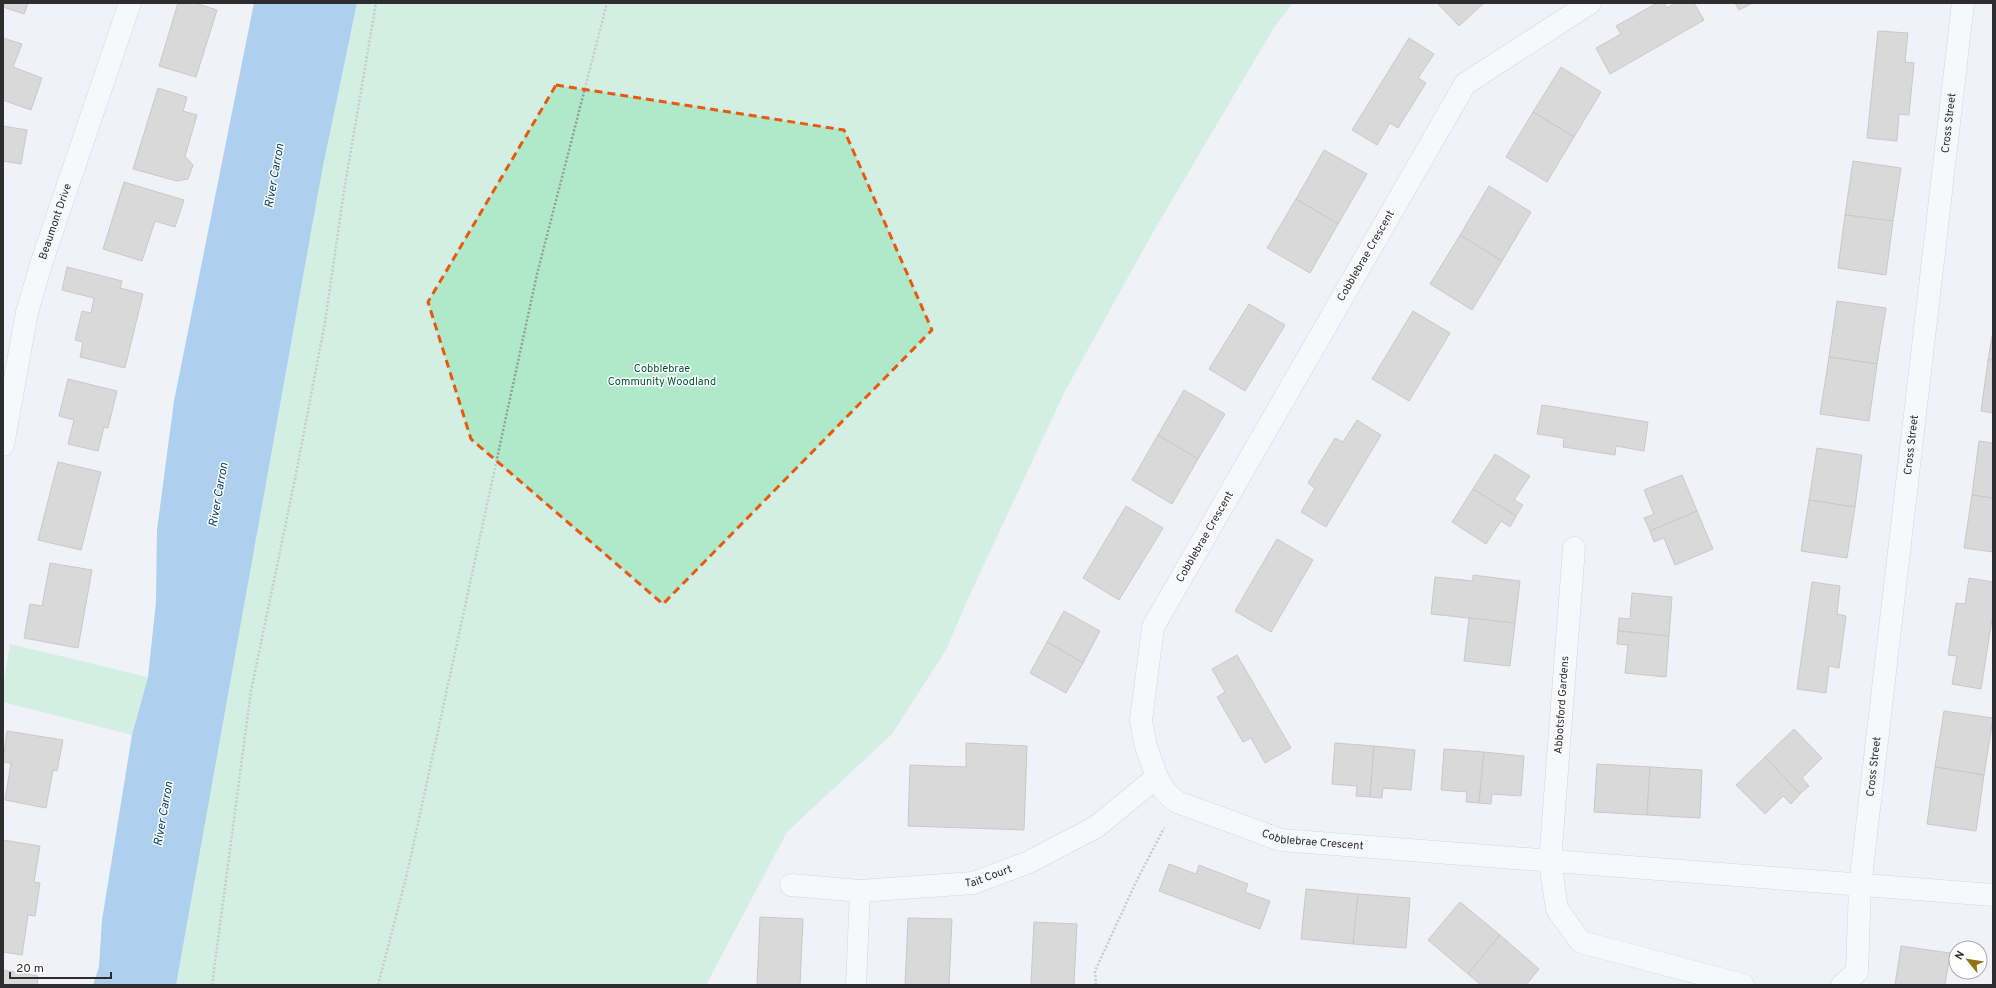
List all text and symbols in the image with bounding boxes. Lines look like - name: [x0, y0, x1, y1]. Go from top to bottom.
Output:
- street label: Cross Street: [1939, 92, 1959, 154]
- water label: River Carron: [261, 142, 289, 209]
- street label: Beaumont Drive: [36, 181, 75, 262]
- street label: Cobblebrae Crescent: [1334, 208, 1398, 304]
- park label: Cobblebrae Community Woodland: [608, 362, 716, 389]
- street label: Cross Street: [1901, 414, 1922, 476]
- water label: River Carron: [205, 461, 233, 528]
- street label: Cobblebrae Crescent: [1173, 489, 1237, 585]
- street label: Abbotsford Gardens: [1552, 655, 1572, 755]
- street label: Cross Street: [1863, 736, 1884, 798]
- water label: River Carron: [150, 780, 178, 847]
- street label: Cobblebrae Crescent: [1260, 826, 1364, 853]
- street label: Tait Court: [964, 862, 1014, 891]
- north arrow: [1948, 940, 1988, 980]
- text: N: [1952, 949, 1968, 962]
- scale bar: [10, 954, 111, 980]
- text: 20 m: [16, 961, 44, 977]

